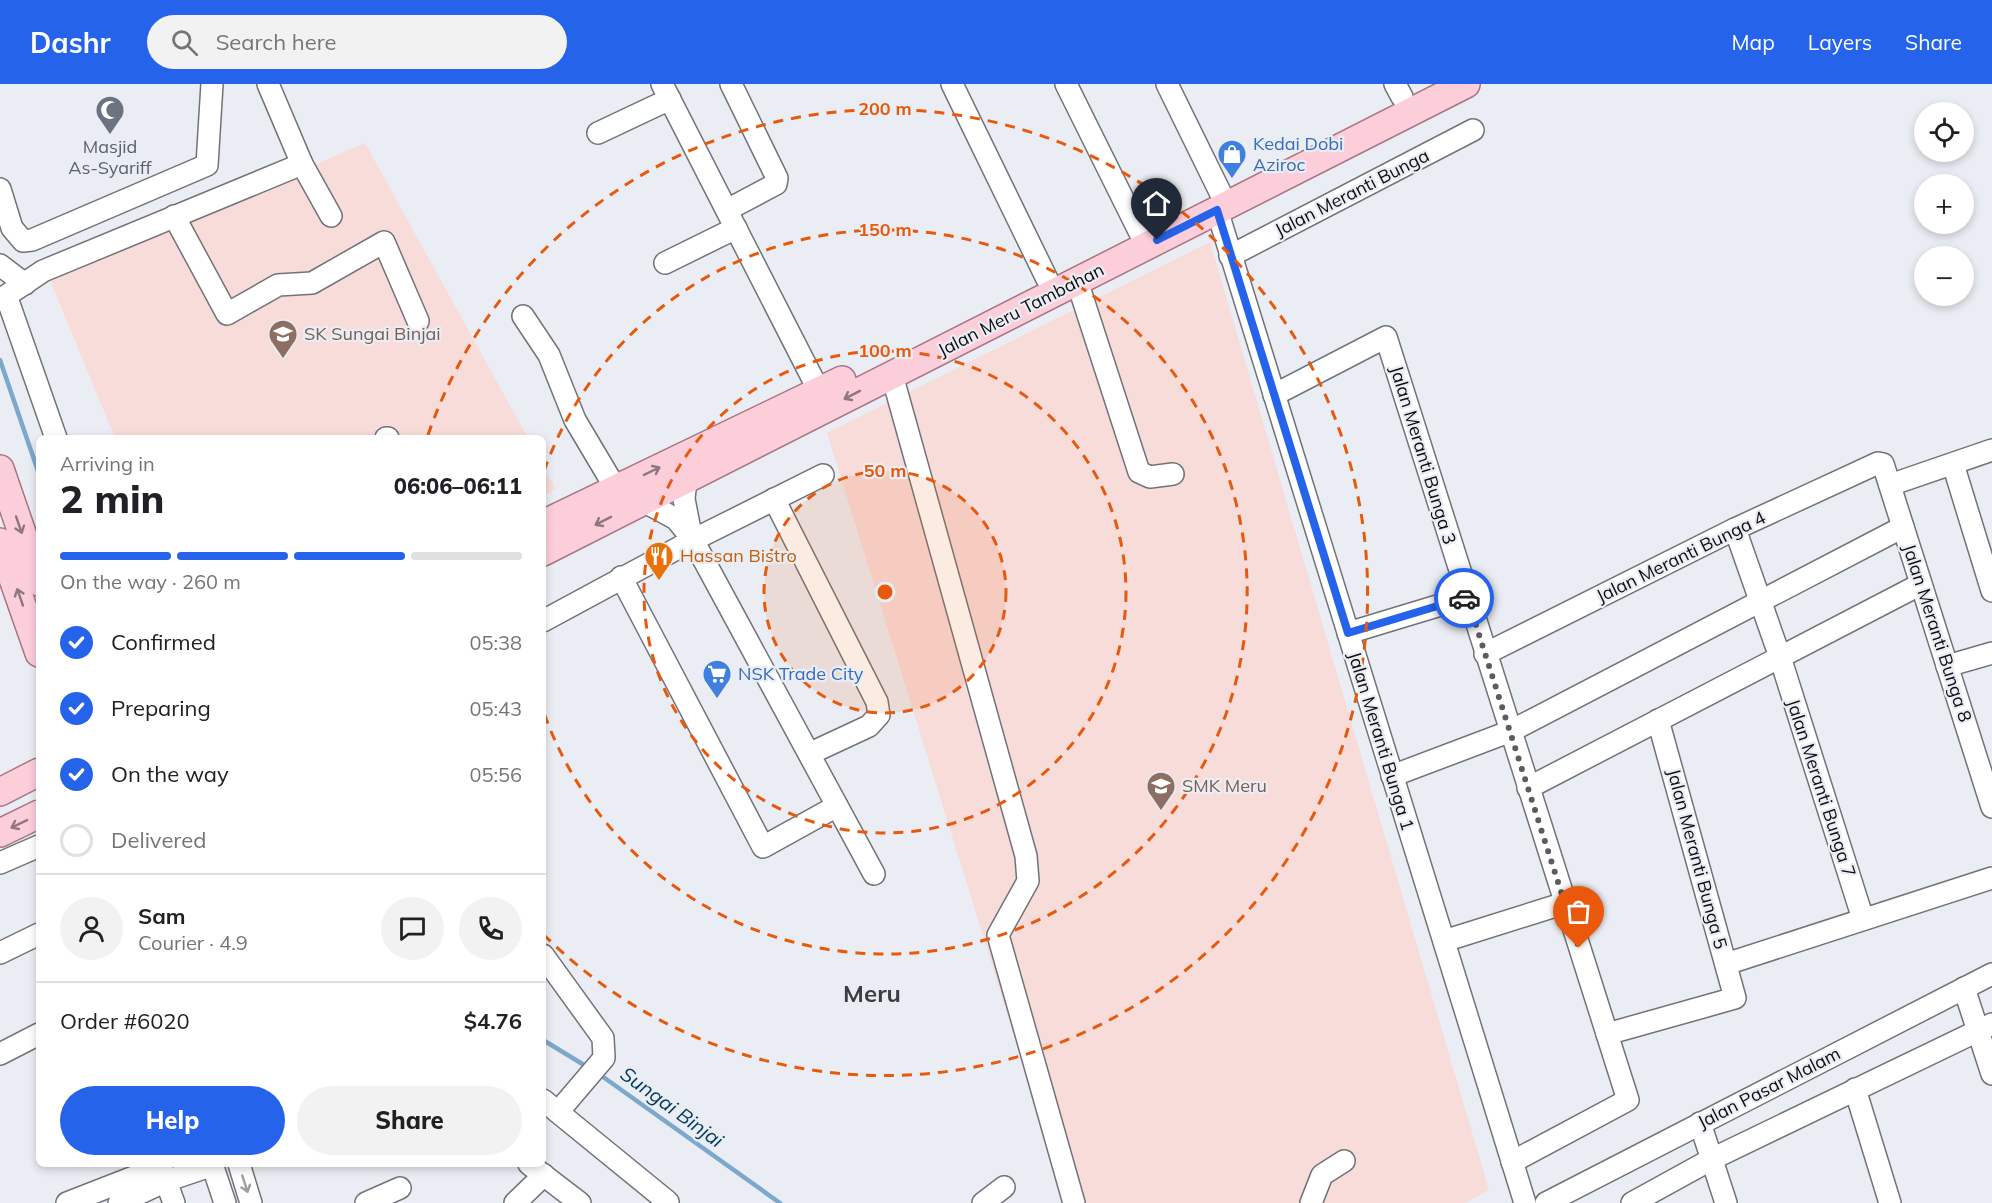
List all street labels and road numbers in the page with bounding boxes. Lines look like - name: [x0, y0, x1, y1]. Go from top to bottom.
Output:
- street label: Jalan Meranti Bunga: [1271, 144, 1433, 241]
- street label: Jalan Meru Tambahan: [934, 258, 1108, 361]
- street label: Jalan Meranti Bunga 3: [1385, 363, 1462, 547]
- street label: Jalan Meranti Bunga 4: [1592, 505, 1769, 608]
- street label: Jalan Meranti Bunga 8: [1898, 541, 1977, 725]
- street label: Jalan Meranti Bunga 1: [1343, 649, 1420, 833]
- street label: Jalan Meranti Bunga 7: [1782, 696, 1861, 880]
- street label: Jalan Meranti Bunga 5: [1662, 766, 1733, 952]
- street label: Jalan Pasar Malam: [1694, 1042, 1844, 1133]

